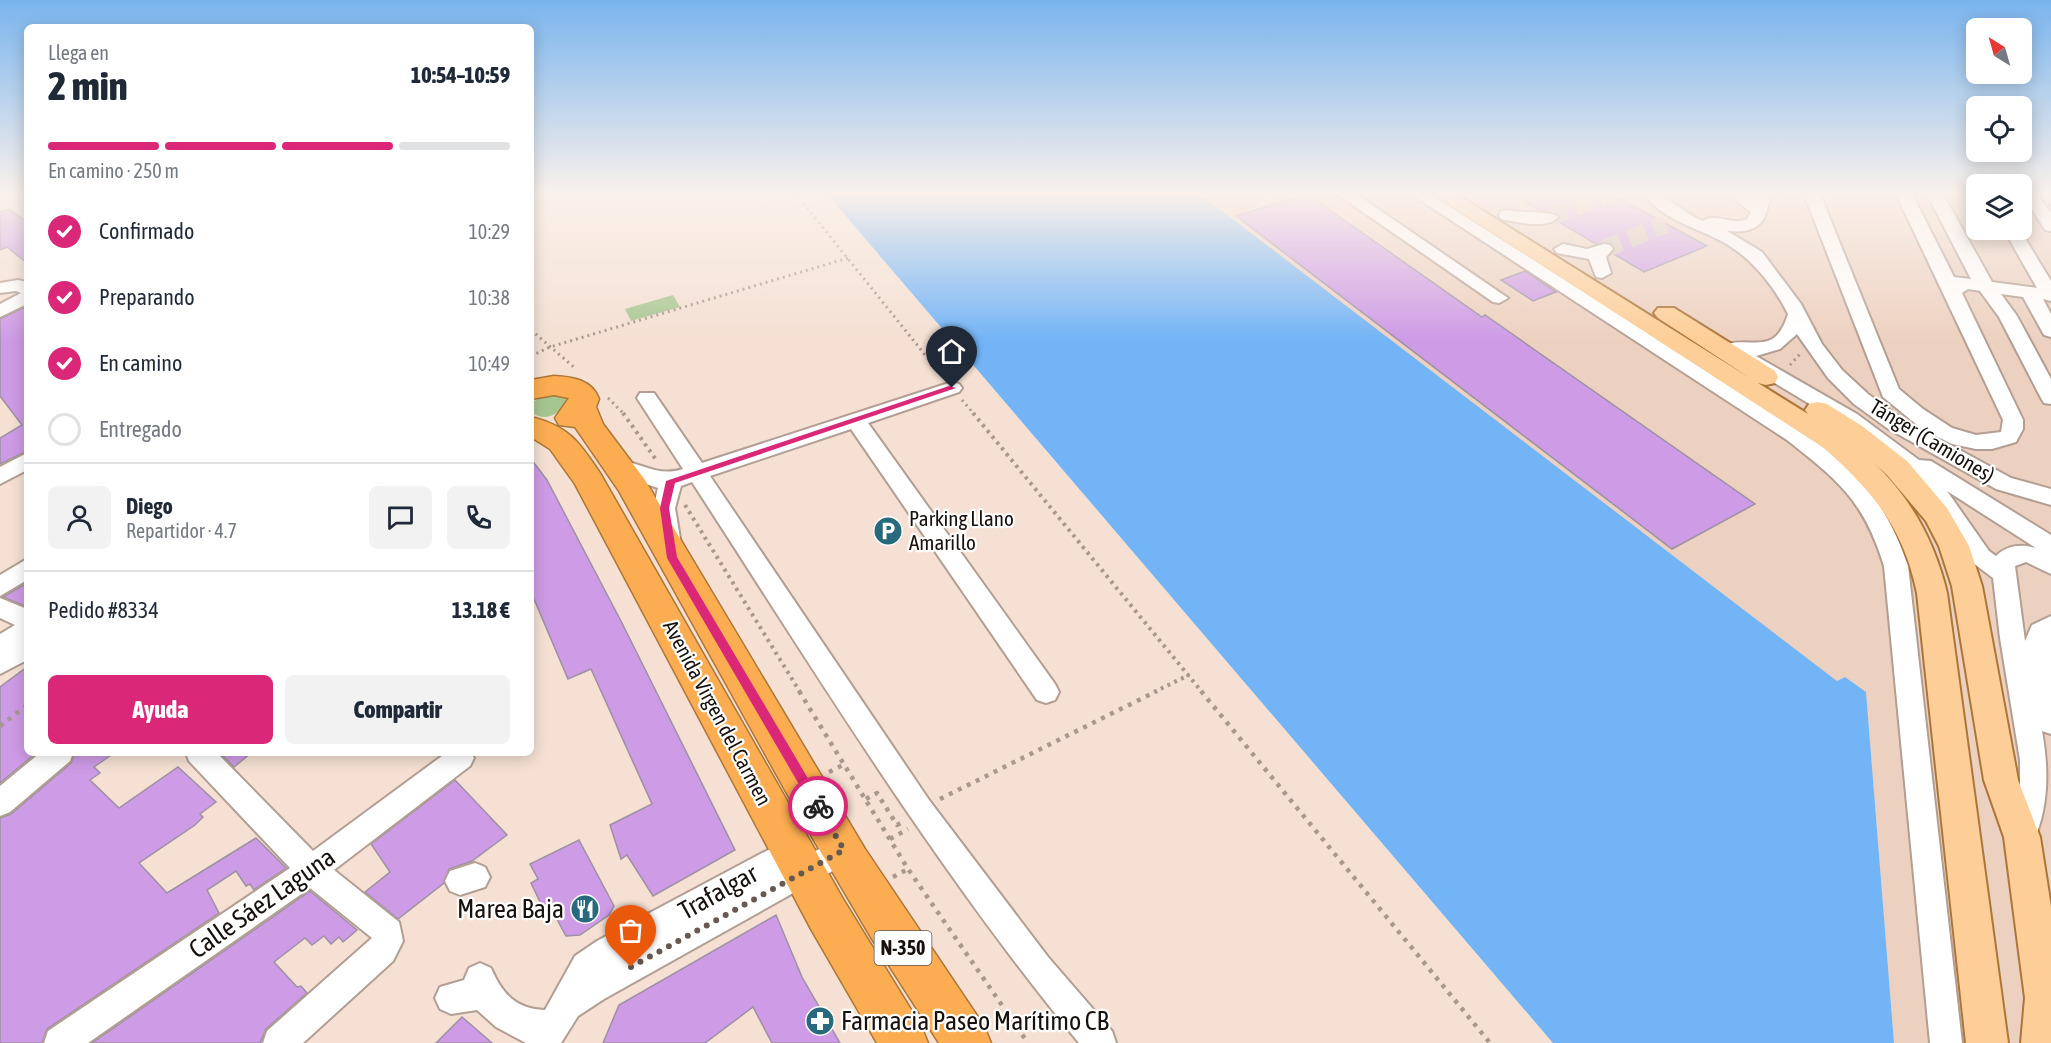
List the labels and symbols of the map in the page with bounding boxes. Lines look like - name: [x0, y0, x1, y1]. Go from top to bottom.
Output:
- north arrow: [1966, 18, 2032, 84]
- pin: [926, 326, 977, 388]
- street label: Tánger (Camiones): [1866, 394, 1999, 487]
- place label: Parking Llano Amarillo: [909, 506, 1014, 554]
- parking icon: Parking Llano Amarillo: [872, 515, 904, 547]
- street label: Avenida Virgen del Carmen: [659, 616, 777, 809]
- courier: [788, 776, 848, 836]
- street label: Calle Sáez Laguna: [183, 842, 341, 964]
- street label: Trafalgar: [673, 858, 763, 926]
- restaurant icon: Marea Baja: [569, 893, 601, 925]
- place label: Marea Baja: [457, 894, 564, 924]
- pin: [605, 905, 656, 967]
- road number: N-350: [874, 931, 932, 965]
- pharmacy icon: Farmacia Paseo Marítimo CB: [804, 1005, 836, 1037]
- place label: Farmacia Paseo Marítimo CB: [841, 1006, 1110, 1036]

